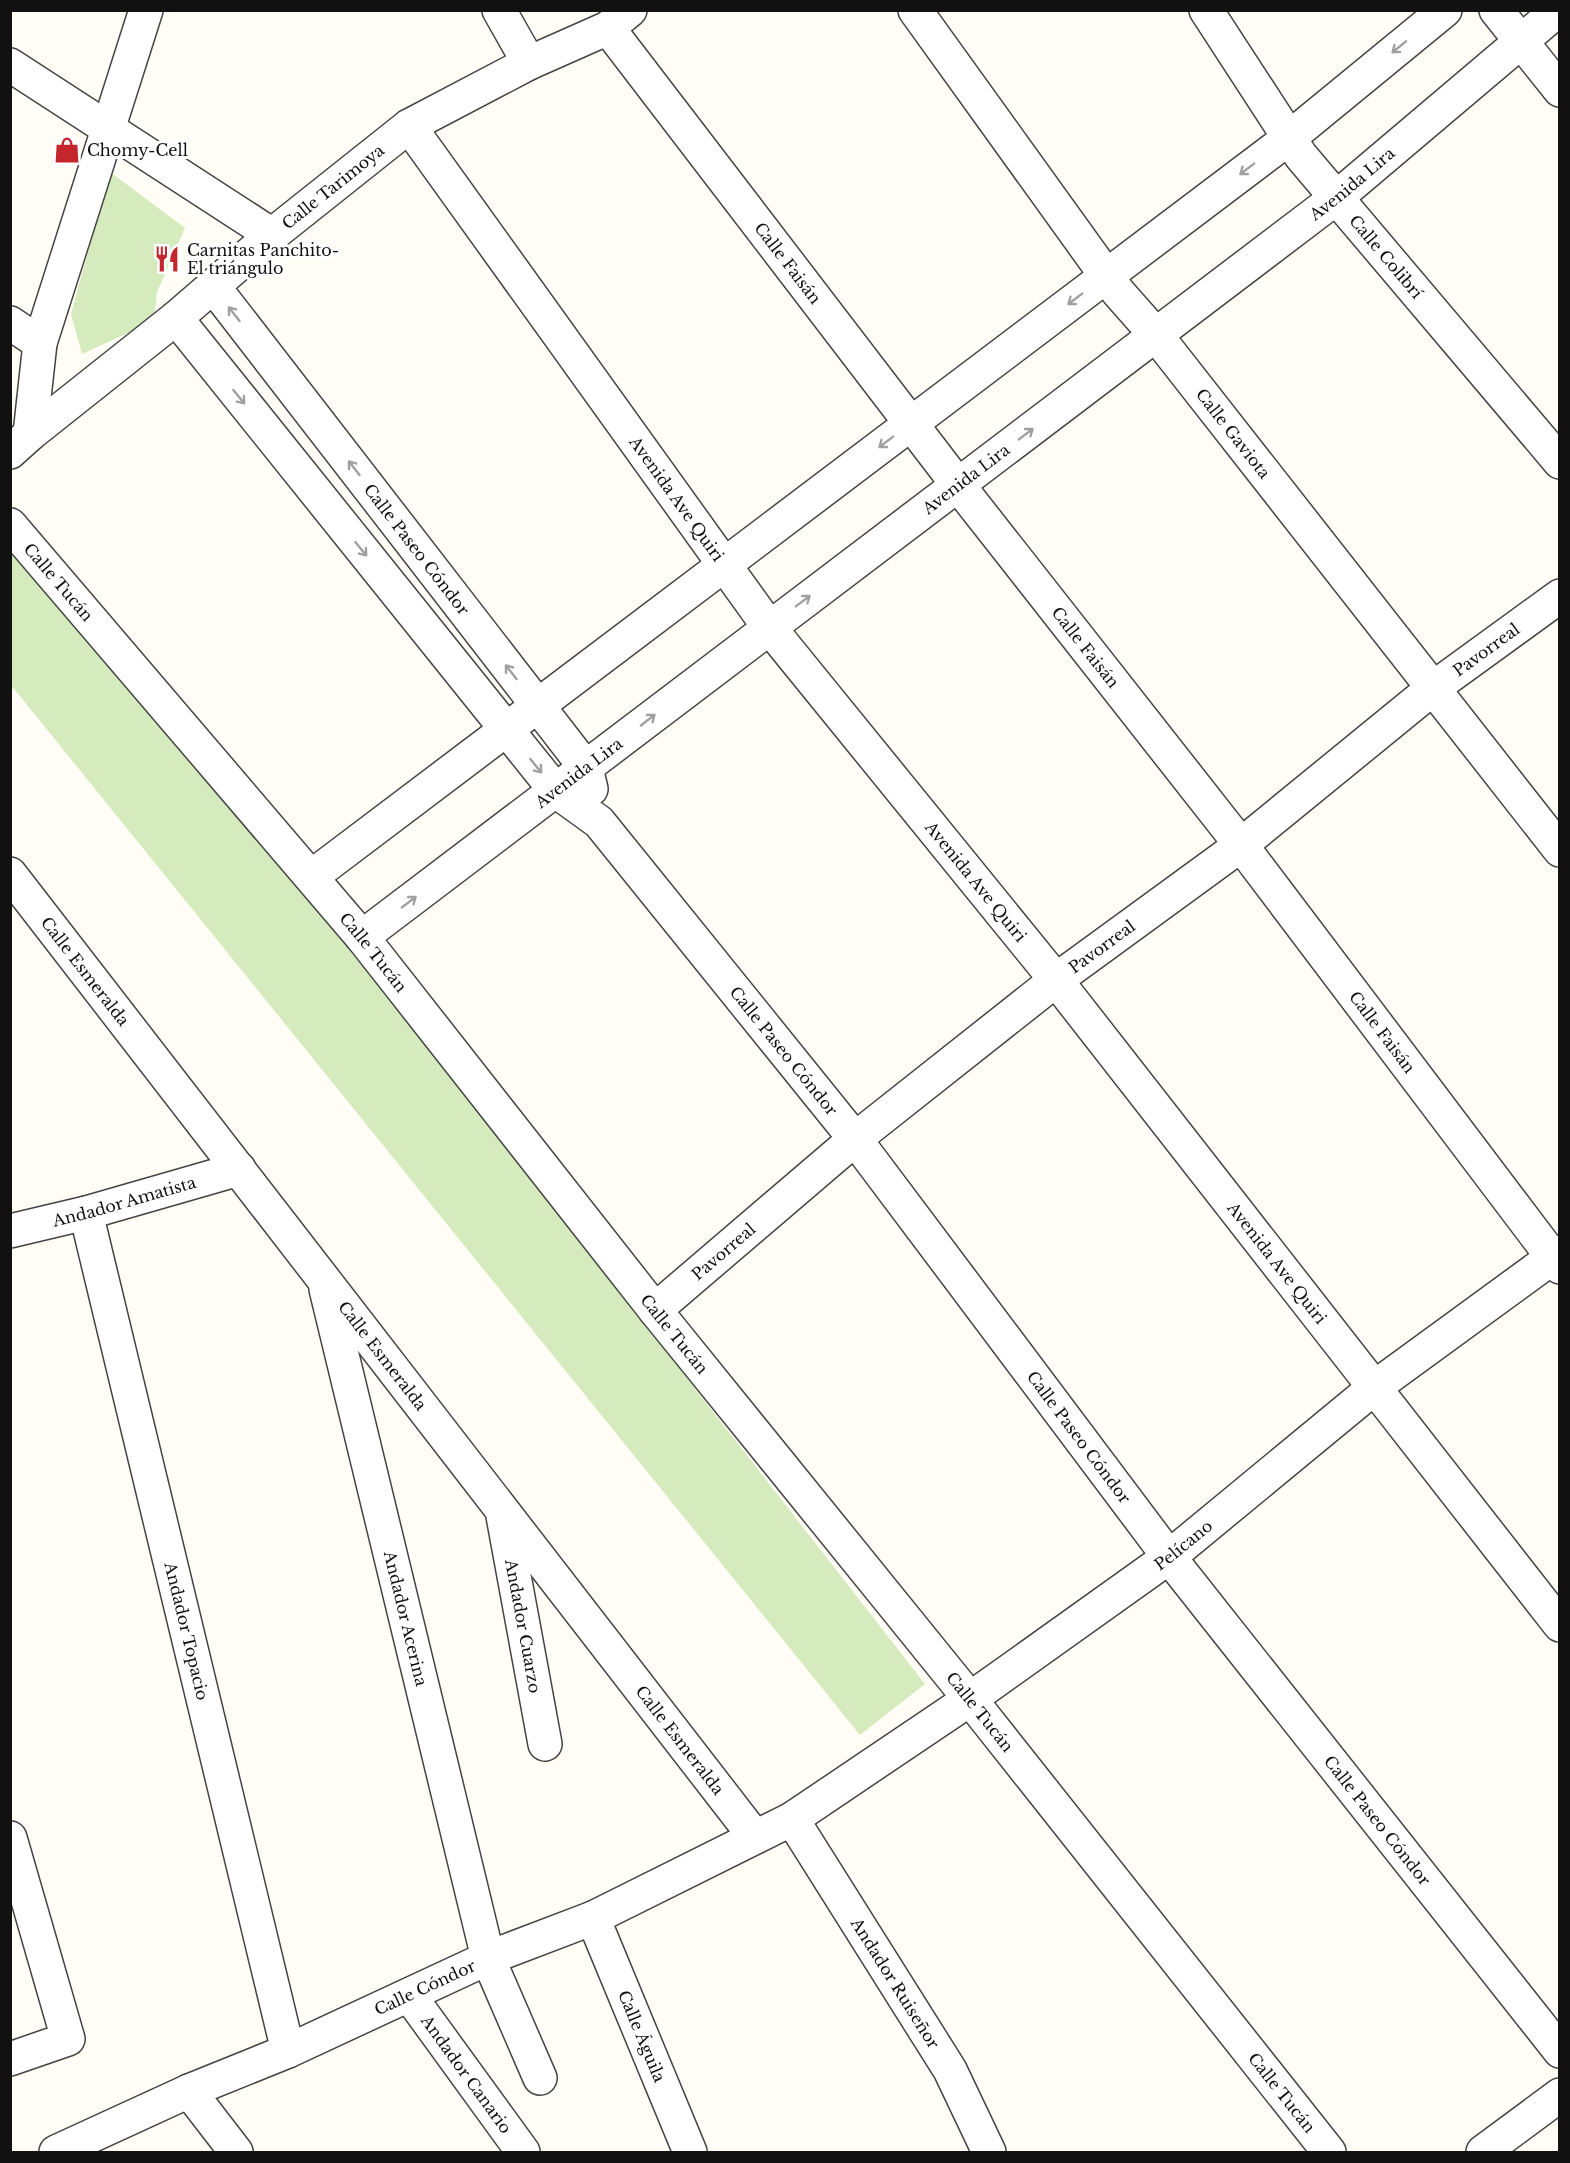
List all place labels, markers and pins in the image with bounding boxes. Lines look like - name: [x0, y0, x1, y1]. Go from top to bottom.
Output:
- shop icon: Chomy-Cell: [52, 135, 82, 165]
- place label: Chomy-Cell: [87, 140, 188, 160]
- place label: Carnitas Panchito- El triángulo: [187, 240, 339, 278]
- restaurant icon: Carnitas Panchito- El triángulo: [152, 244, 182, 274]

